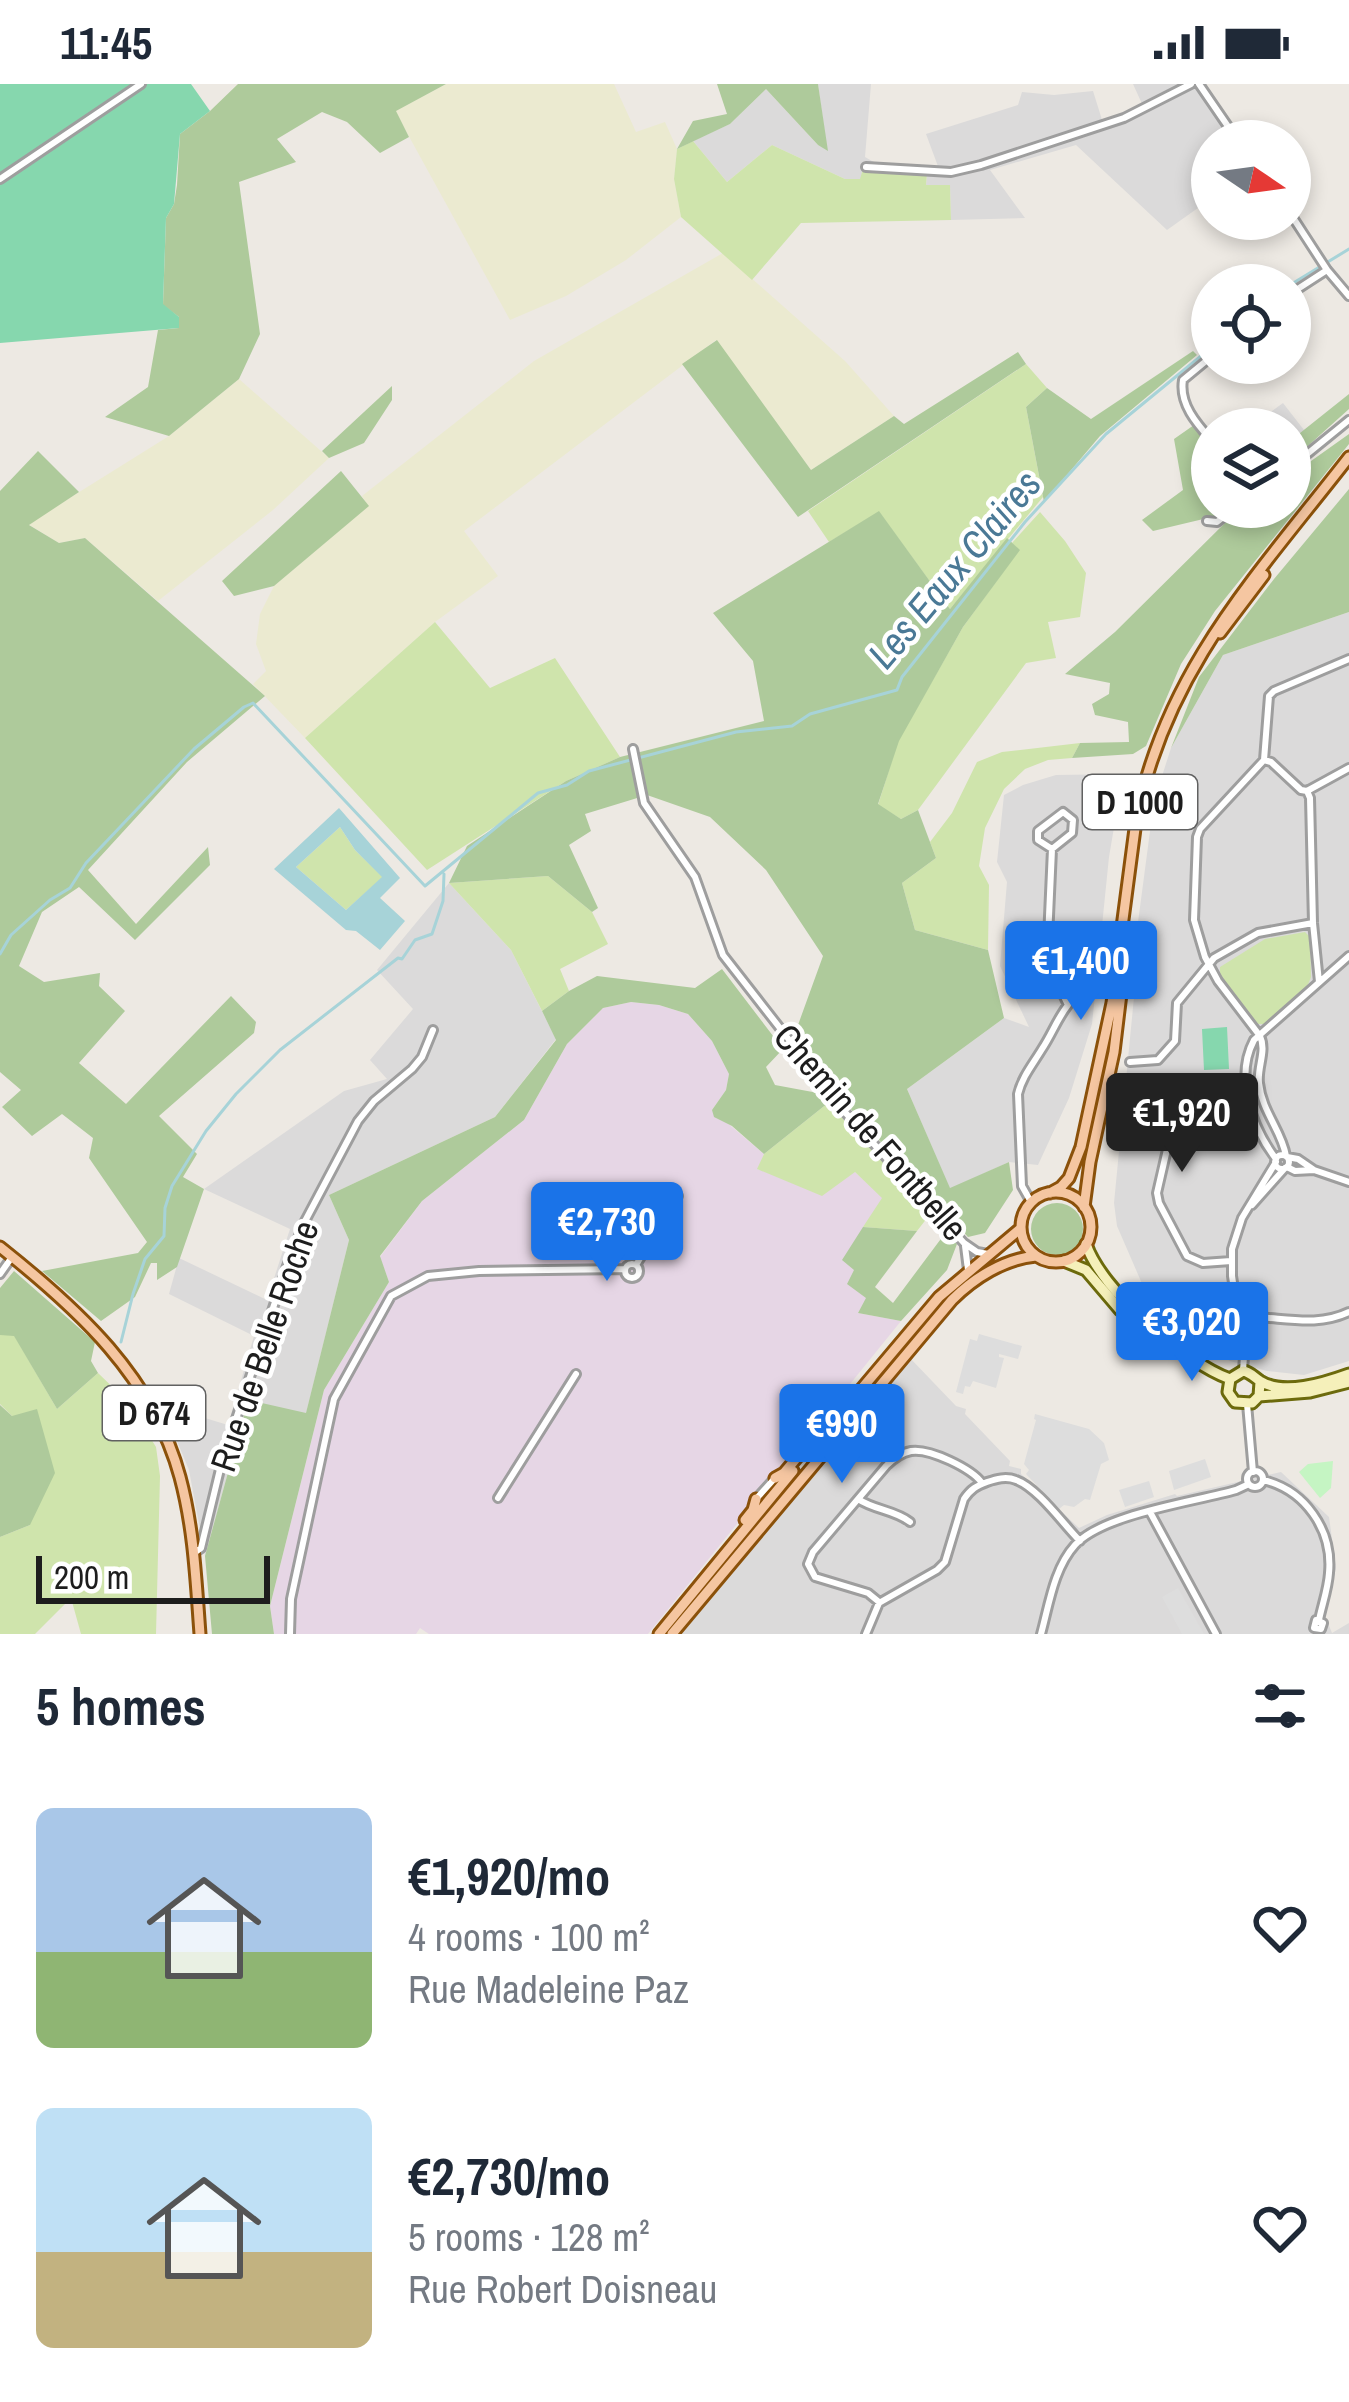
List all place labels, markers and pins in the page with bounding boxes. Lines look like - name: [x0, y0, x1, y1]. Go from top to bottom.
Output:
- pin: €1,400: [983, 921, 1179, 1023]
- pin: €1,920: [1084, 1073, 1280, 1175]
- pin: €2,730: [509, 1182, 705, 1284]
- pin: €3,020: [1094, 1282, 1290, 1384]
- pin: €990: [771, 1384, 913, 1486]

